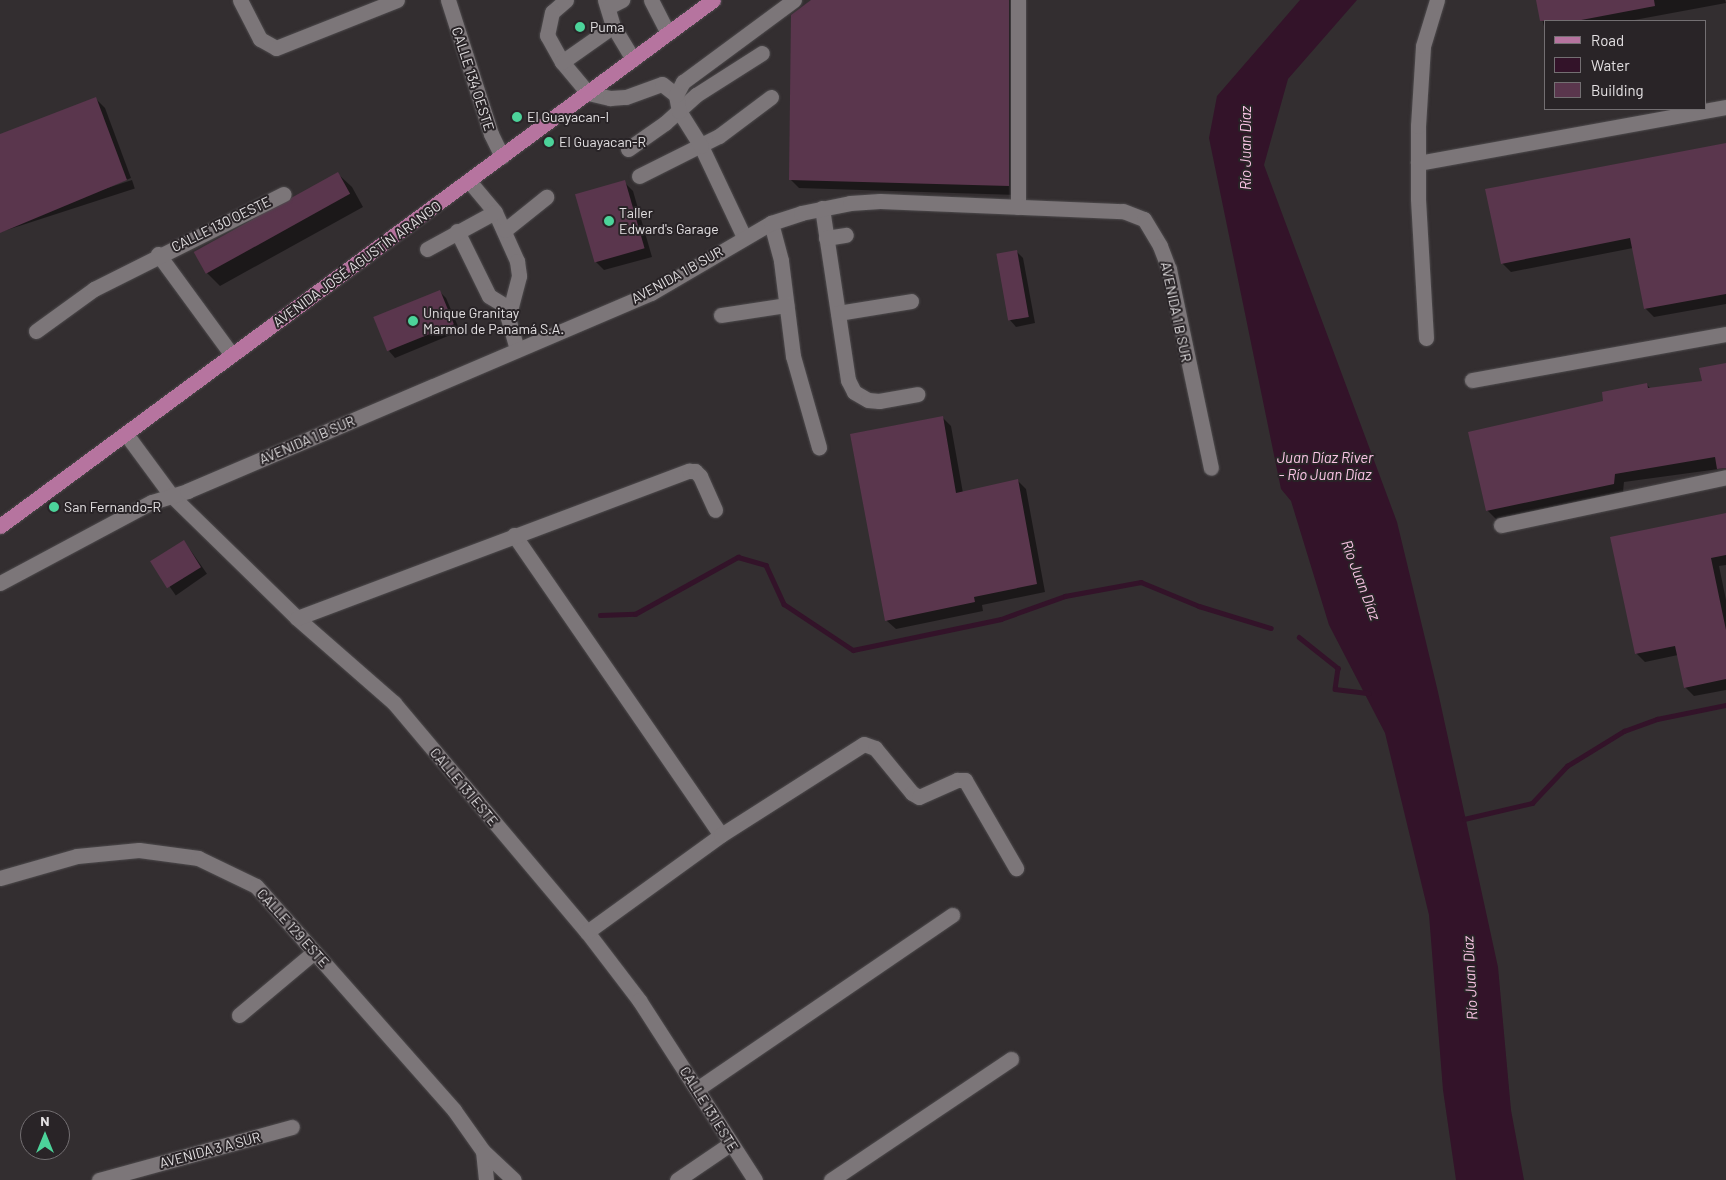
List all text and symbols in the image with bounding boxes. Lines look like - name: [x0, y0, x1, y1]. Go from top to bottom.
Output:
- place label: Puma: [590, 19, 625, 35]
- legend: [1544, 20, 1706, 110]
- marker: Puma: [574, 21, 586, 33]
- street label: CALLE 134 OESTE: [448, 25, 498, 133]
- text: Road: [1591, 31, 1624, 49]
- text: Water: [1591, 56, 1630, 74]
- text: Building: [1591, 81, 1644, 99]
- water label: Río Juan Díaz: [1237, 106, 1255, 190]
- place label: El Guayacan-I: [527, 109, 609, 125]
- marker: El Guayacan-I: [511, 111, 523, 123]
- place label: El Guayacan-R: [559, 134, 646, 150]
- marker: El Guayacan-R: [543, 136, 555, 148]
- street label: CALLE 130 OESTE: [169, 193, 273, 255]
- street label: AVENIDA JOSÉ AGUSTÍN ARANGO: [270, 197, 444, 331]
- place label: Taller Edward's Garage: [619, 205, 719, 238]
- marker: Taller Edward's Garage: [603, 215, 615, 227]
- street label: AVENIDA 1 B SUR: [628, 243, 726, 307]
- street label: AVENIDA 1 B SUR: [1157, 260, 1195, 364]
- place label: Unique Granitay Marmol de Panamá S.A.: [423, 305, 564, 338]
- marker: Unique Granitay Marmol de Panamá S.A.: [407, 315, 419, 327]
- street label: AVENIDA 1 B SUR: [257, 412, 357, 468]
- water label: Juan Díaz River - Río Juan Díaz: [1277, 448, 1373, 483]
- place label: San Fernando-R: [64, 499, 161, 515]
- marker: San Fernando-R: [48, 501, 60, 513]
- water label: Río Juan Díaz: [1338, 537, 1384, 623]
- street label: CALLE 131 ESTE: [427, 745, 501, 829]
- street label: CALLE 129 ESTE: [253, 885, 333, 971]
- water label: Río Juan Díaz: [1459, 935, 1481, 1021]
- street label: CALLE 131 ESTE: [676, 1064, 742, 1154]
- north arrow: [20, 1110, 70, 1160]
- text: N: [40, 1112, 50, 1129]
- street label: AVENIDA 3 A SUR: [158, 1128, 262, 1172]

